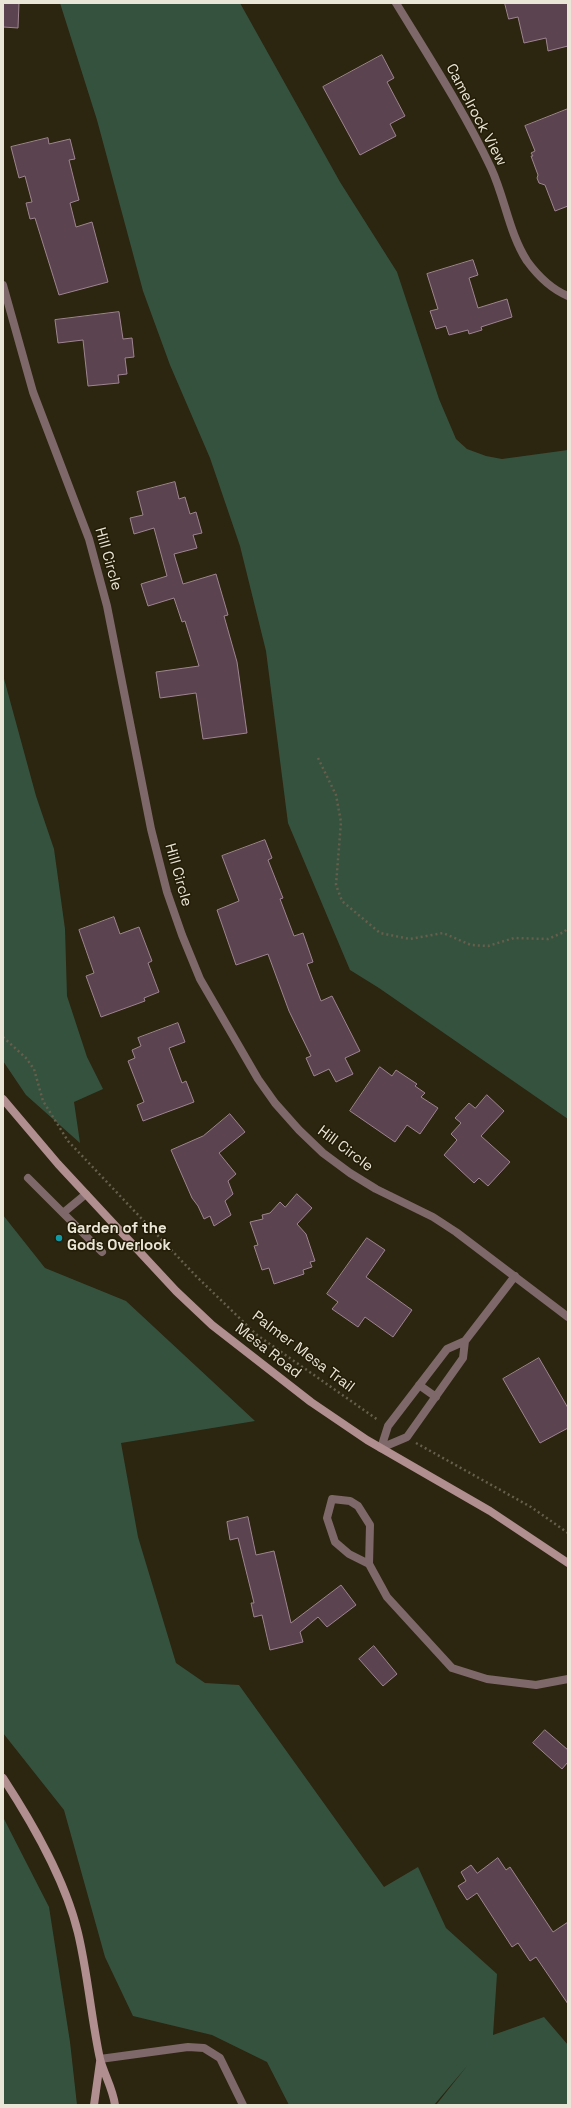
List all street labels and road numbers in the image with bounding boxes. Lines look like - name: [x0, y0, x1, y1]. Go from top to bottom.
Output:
- street label: Camelrock View: [442, 61, 510, 169]
- street label: Hill Circle: [90, 525, 126, 593]
- street label: Hill Circle: [160, 841, 196, 909]
- street label: Hill Circle: [314, 1122, 376, 1176]
- street label: Palmer Mesa Trail: [248, 1308, 358, 1396]
- street label: Mesa Road: [231, 1320, 305, 1382]

